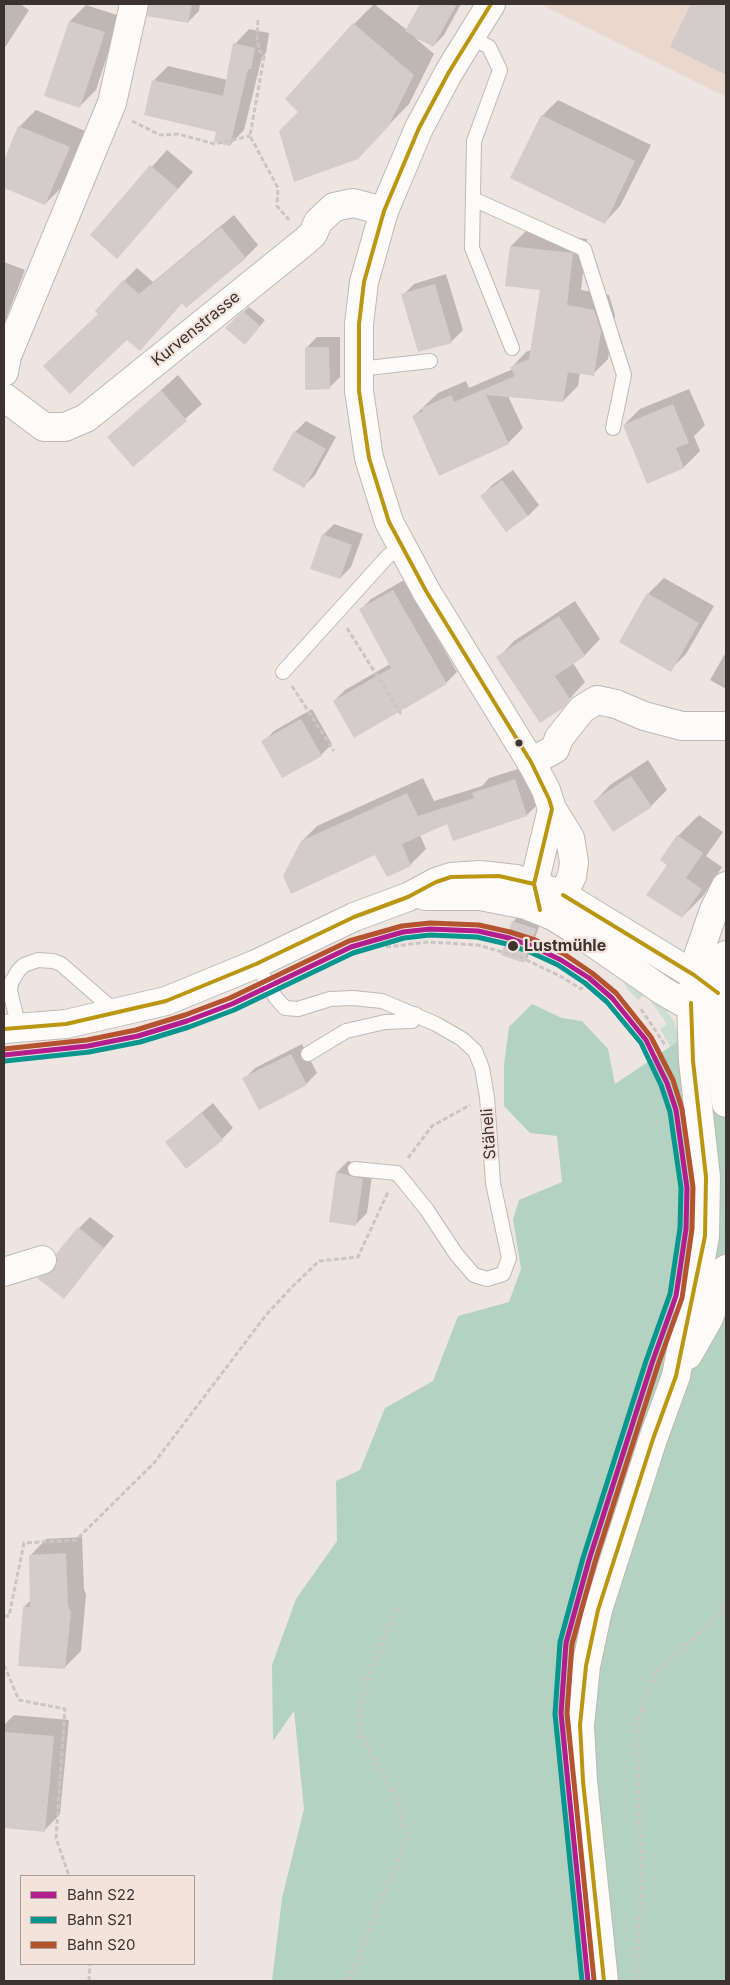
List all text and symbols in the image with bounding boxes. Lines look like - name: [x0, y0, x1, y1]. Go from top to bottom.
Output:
- street label: Kurvenstrasse: [148, 287, 244, 371]
- unlabelled marker: [514, 738, 524, 748]
- place label: Lustmühle: [524, 936, 606, 956]
- marker: Lustmühle: [506, 939, 520, 953]
- street label: Stäheli: [478, 1108, 500, 1160]
- legend: [20, 1875, 195, 1965]
- text: Bahn S22: [67, 1885, 135, 1904]
- text: Bahn S21: [67, 1910, 132, 1929]
- text: Bahn S20: [67, 1935, 135, 1954]

